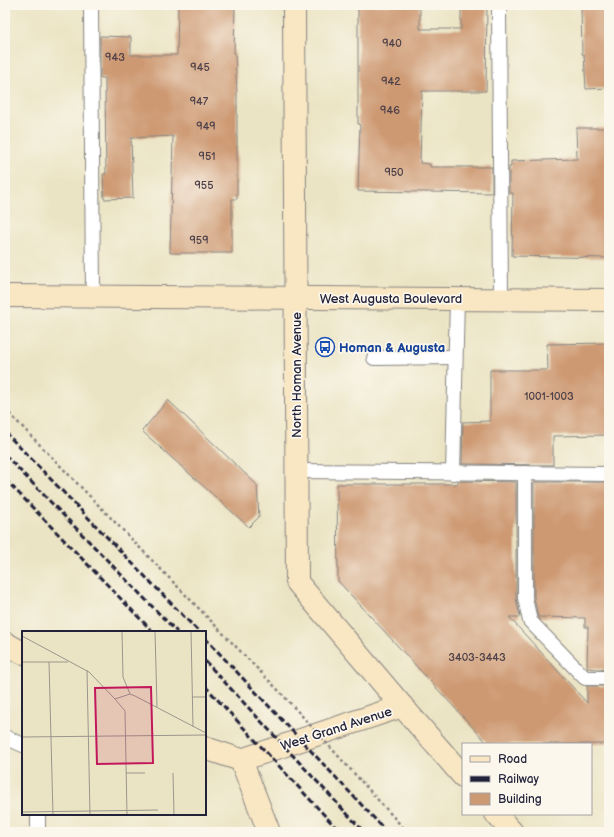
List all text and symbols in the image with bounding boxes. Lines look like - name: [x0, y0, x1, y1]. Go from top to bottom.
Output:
- house number: 940: [382, 37, 402, 50]
- house number: 943: [105, 51, 125, 64]
- house number: 945: [190, 61, 210, 74]
- house number: 942: [381, 75, 401, 88]
- house number: 947: [190, 95, 209, 108]
- house number: 946: [380, 104, 400, 117]
- house number: 949: [196, 120, 216, 133]
- house number: 951: [199, 150, 215, 163]
- house number: 950: [384, 166, 404, 179]
- house number: 955: [195, 179, 213, 192]
- house number: 959: [189, 234, 209, 247]
- street label: West Augusta Boulevard: [320, 291, 462, 307]
- street label: North Homan Avenue: [289, 312, 305, 438]
- bus stop icon: Homan & Augusta: [314, 336, 336, 358]
- place label: Homan & Augusta: [339, 340, 445, 356]
- house number: 1001-1003: [524, 390, 574, 403]
- inset map: [22, 631, 206, 815]
- house number: 3403-3443: [448, 651, 506, 664]
- street label: West Grand Avenue: [279, 703, 394, 755]
- legend: [462, 743, 592, 815]
- text: Road: [498, 752, 527, 767]
- text: Railway: [498, 772, 540, 787]
- text: Building: [498, 792, 542, 807]

